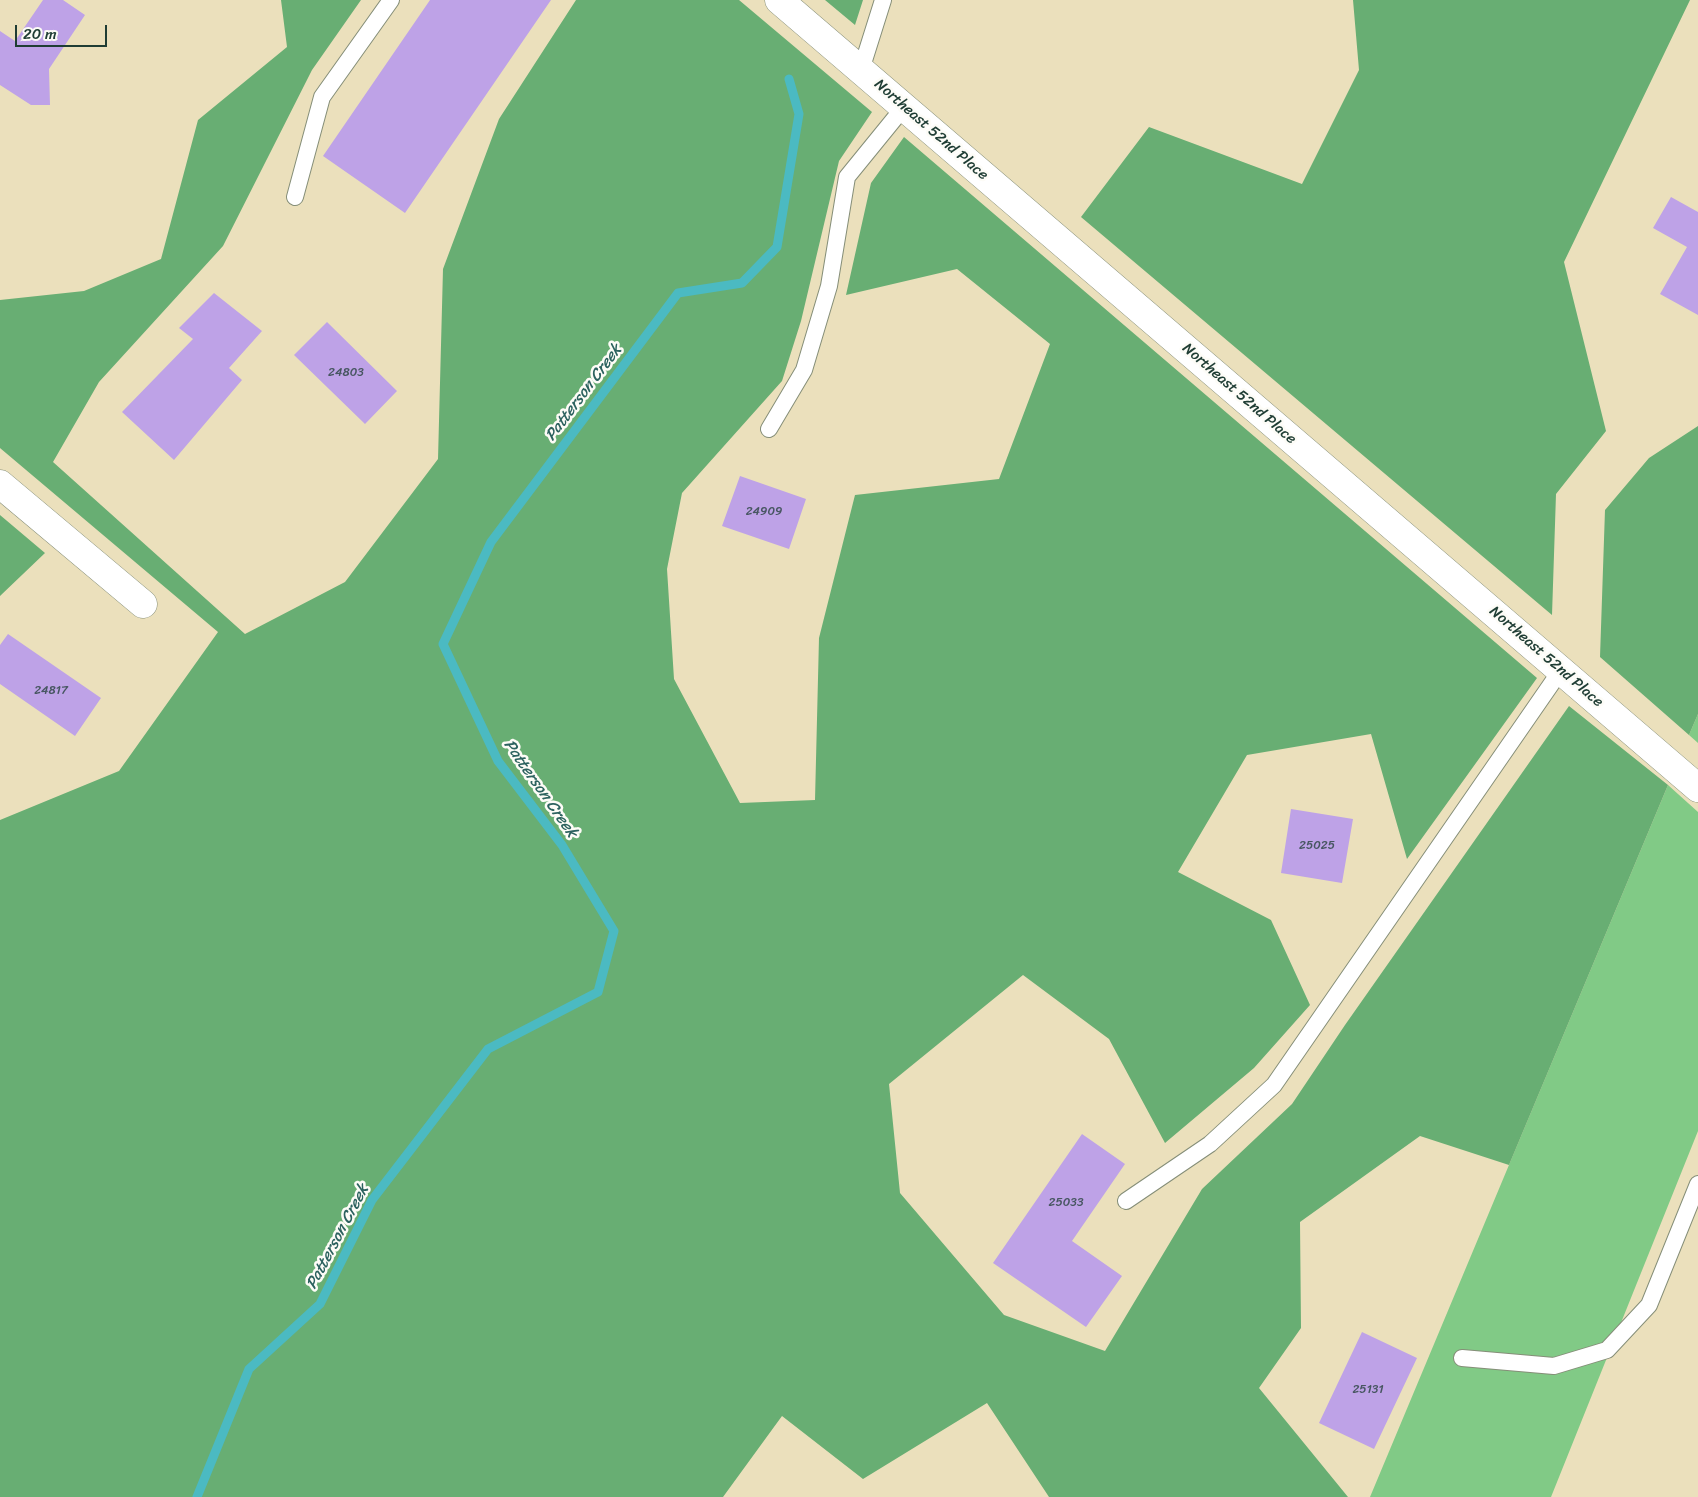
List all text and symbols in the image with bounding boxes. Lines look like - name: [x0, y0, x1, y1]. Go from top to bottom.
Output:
- scale bar: [18, 15, 110, 47]
- text: 20 m: [23, 21, 57, 47]
- street label: Northeast 52nd Place: [870, 76, 992, 184]
- street label: Northeast 52nd Place: [1178, 340, 1300, 448]
- water label: Patterson Creek: [542, 341, 626, 445]
- house number: 24803: [328, 366, 364, 380]
- house number: 24909: [746, 505, 782, 519]
- street label: Northeast 52nd Place: [1485, 603, 1607, 711]
- house number: 24817: [34, 684, 68, 698]
- water label: Patterson Creek: [499, 736, 581, 842]
- house number: 25025: [1299, 839, 1335, 853]
- water label: Patterson Creek: [302, 1182, 374, 1292]
- house number: 25033: [1048, 1196, 1084, 1210]
- house number: 25131: [1352, 1383, 1384, 1397]

